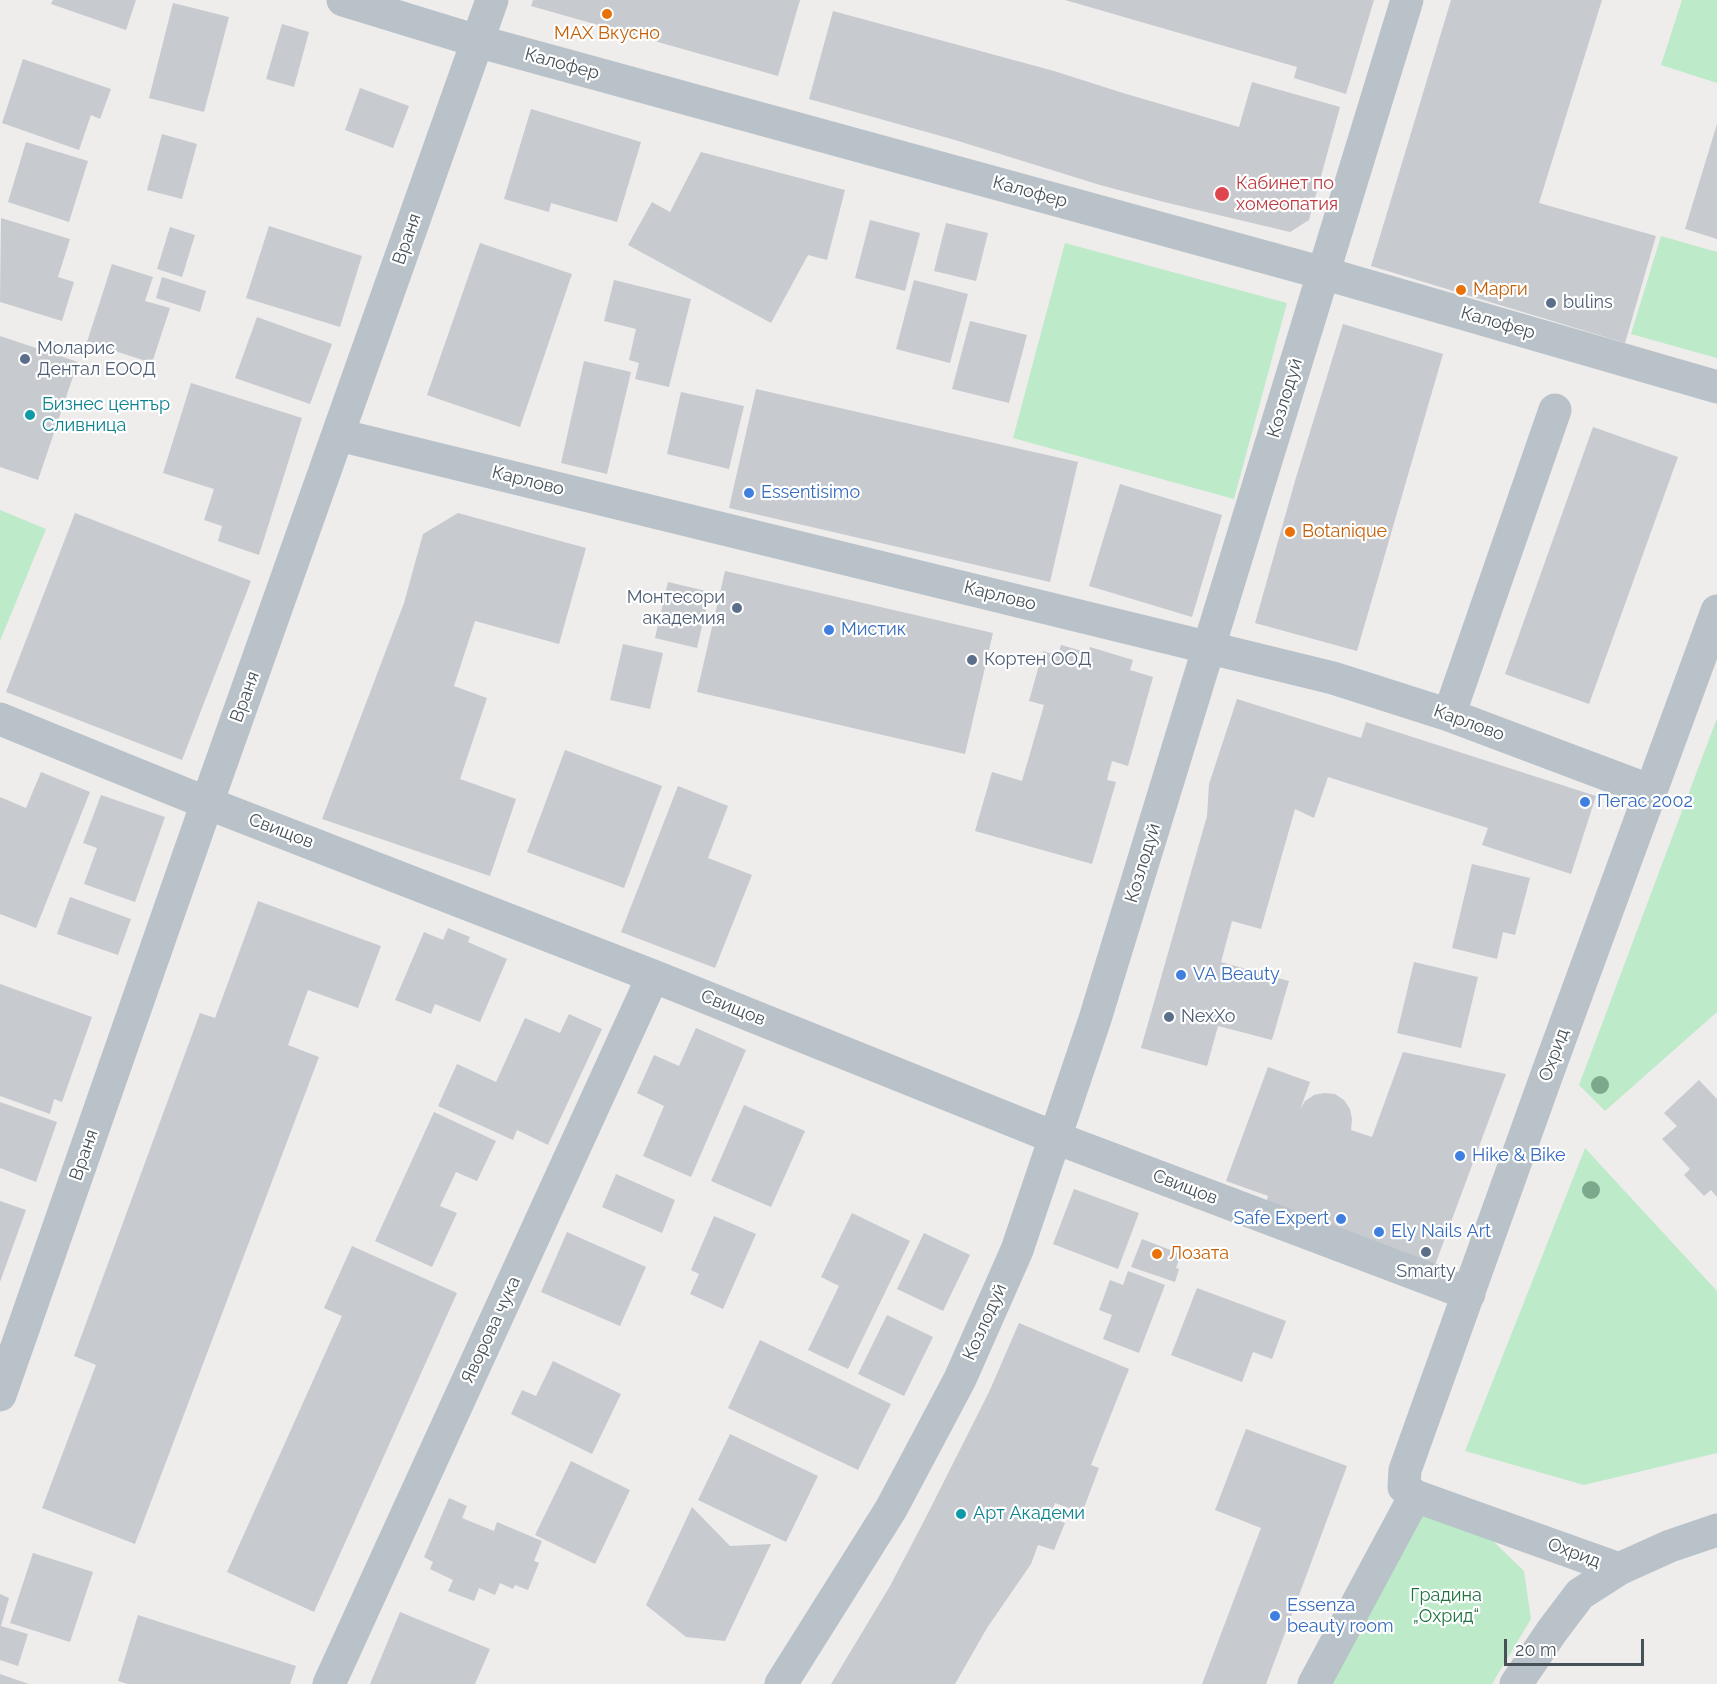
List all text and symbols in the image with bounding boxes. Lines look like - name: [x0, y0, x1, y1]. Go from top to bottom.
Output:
- marker: MAX Вкусно: [600, 7, 614, 21]
- place label: MAX Вкусно: [554, 23, 660, 45]
- street label: Калофер: [522, 44, 602, 84]
- street label: Калофер: [990, 172, 1070, 212]
- place label: Кабинет по хомеопатия: [1236, 173, 1338, 216]
- marker: Кабинет по хомеопатия: [1213, 185, 1231, 203]
- street label: Враня: [388, 211, 426, 267]
- place label: Марги: [1473, 279, 1528, 301]
- marker: Марги: [1454, 283, 1468, 297]
- place label: bulins: [1563, 292, 1613, 314]
- marker: bulins: [1544, 296, 1558, 310]
- street label: Калофер: [1458, 302, 1538, 344]
- place label: Моларис Дентал ЕООД: [37, 338, 156, 380]
- marker: Моларис Дентал ЕООД: [18, 352, 32, 366]
- street label: Козлодуй: [1263, 356, 1307, 440]
- place label: Бизнес център Сливница: [42, 394, 170, 436]
- marker: Бизнес център Сливница: [23, 408, 37, 422]
- street label: Карлово: [490, 462, 566, 500]
- place label: Essentisimo: [761, 482, 860, 504]
- marker: Essentisimo: [742, 486, 756, 500]
- place label: Botanique: [1302, 521, 1387, 543]
- marker: Botanique: [1283, 525, 1297, 539]
- street label: Карлово: [962, 577, 1038, 615]
- place label: Монтесори академия: [627, 587, 725, 630]
- marker: Монтесори академия: [730, 601, 744, 615]
- place label: Мистик: [841, 619, 906, 641]
- marker: Мистик: [822, 623, 836, 637]
- place label: Кортен ООД: [984, 649, 1091, 671]
- marker: Кортен ООД: [965, 653, 979, 667]
- street label: Враня: [226, 669, 264, 725]
- street label: Карлово: [1431, 700, 1507, 746]
- place label: Пегас 2002: [1597, 791, 1693, 813]
- marker: Пегас 2002: [1578, 795, 1592, 809]
- street label: Свищов: [245, 809, 317, 853]
- street label: Козлодуй: [1121, 821, 1165, 905]
- place label: VA Beauty: [1193, 964, 1280, 986]
- marker: VA Beauty: [1174, 968, 1188, 982]
- street label: Свищов: [698, 985, 768, 1031]
- place label: NexXo: [1181, 1006, 1235, 1028]
- marker: NexXo: [1162, 1010, 1176, 1024]
- street label: Охрид: [1534, 1026, 1574, 1084]
- street label: Враня: [65, 1127, 103, 1183]
- place label: Hike & Bike: [1472, 1145, 1566, 1167]
- marker: Hike & Bike: [1453, 1149, 1467, 1163]
- street label: Свищов: [1149, 1165, 1221, 1209]
- place label: Safe Expert: [1233, 1208, 1329, 1230]
- marker: Safe Expert: [1334, 1212, 1348, 1226]
- place label: Ely Nails Art: [1391, 1221, 1491, 1243]
- marker: Ely Nails Art: [1372, 1225, 1386, 1239]
- place label: Лозата: [1169, 1243, 1229, 1265]
- marker: Smarty: [1419, 1245, 1433, 1259]
- marker: Лозата: [1150, 1247, 1164, 1261]
- place label: Smarty: [1396, 1261, 1456, 1283]
- street label: Яворова чука: [457, 1273, 525, 1387]
- street label: Козлодуй: [959, 1280, 1011, 1364]
- place label: Арт Академи: [973, 1503, 1085, 1525]
- marker: Арт Академи: [954, 1507, 968, 1521]
- street label: Охрид: [1545, 1533, 1603, 1573]
- park label: Градина „Охрид“: [1410, 1585, 1482, 1628]
- place label: Essenza beauty room: [1287, 1595, 1394, 1638]
- marker: Essenza beauty room: [1268, 1609, 1282, 1623]
- scale bar: [1507, 1627, 1646, 1665]
- text: 20 m: [1515, 1639, 1557, 1660]

